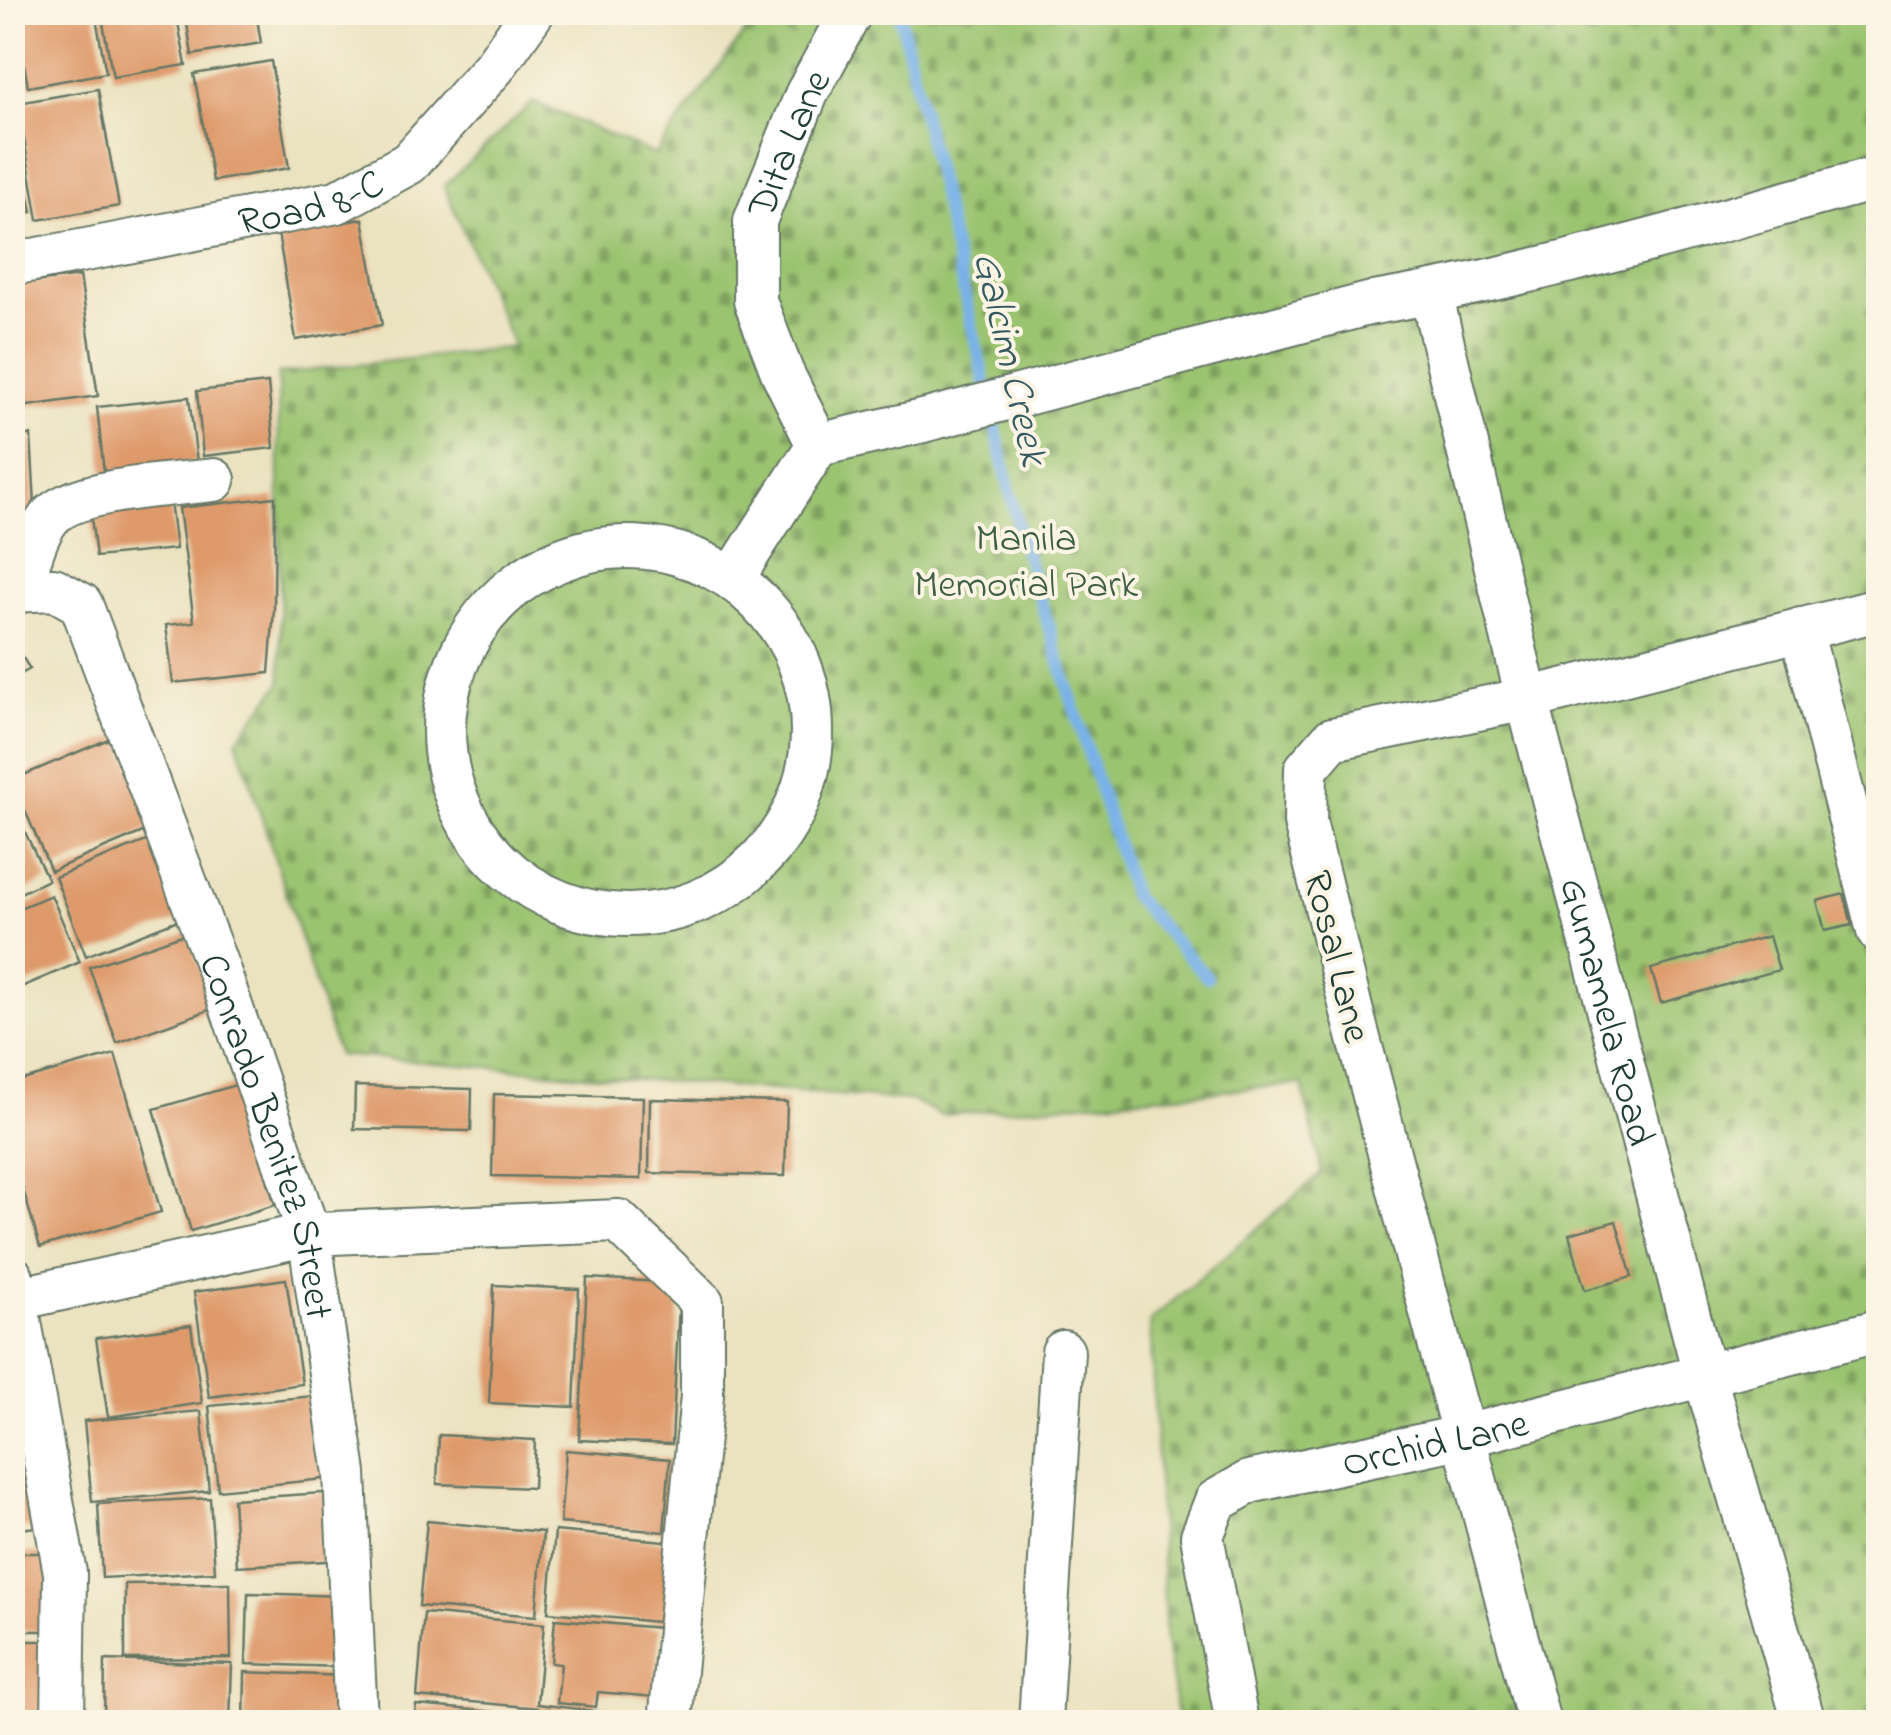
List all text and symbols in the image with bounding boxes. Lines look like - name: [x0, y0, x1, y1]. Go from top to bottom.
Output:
- street label: Dita Lane: [734, 60, 849, 228]
- street label: Road 8-C: [234, 157, 396, 254]
- water label: Galcim Creek: [954, 246, 1063, 473]
- park label: Manila Memorial Park: [914, 511, 1139, 616]
- street label: Rosal Lane: [1285, 865, 1385, 1050]
- street label: Gumamela Road: [1541, 872, 1668, 1153]
- street label: Conrado Benitez Street: [181, 946, 346, 1323]
- street label: Orchid Lane: [1337, 1396, 1535, 1495]

